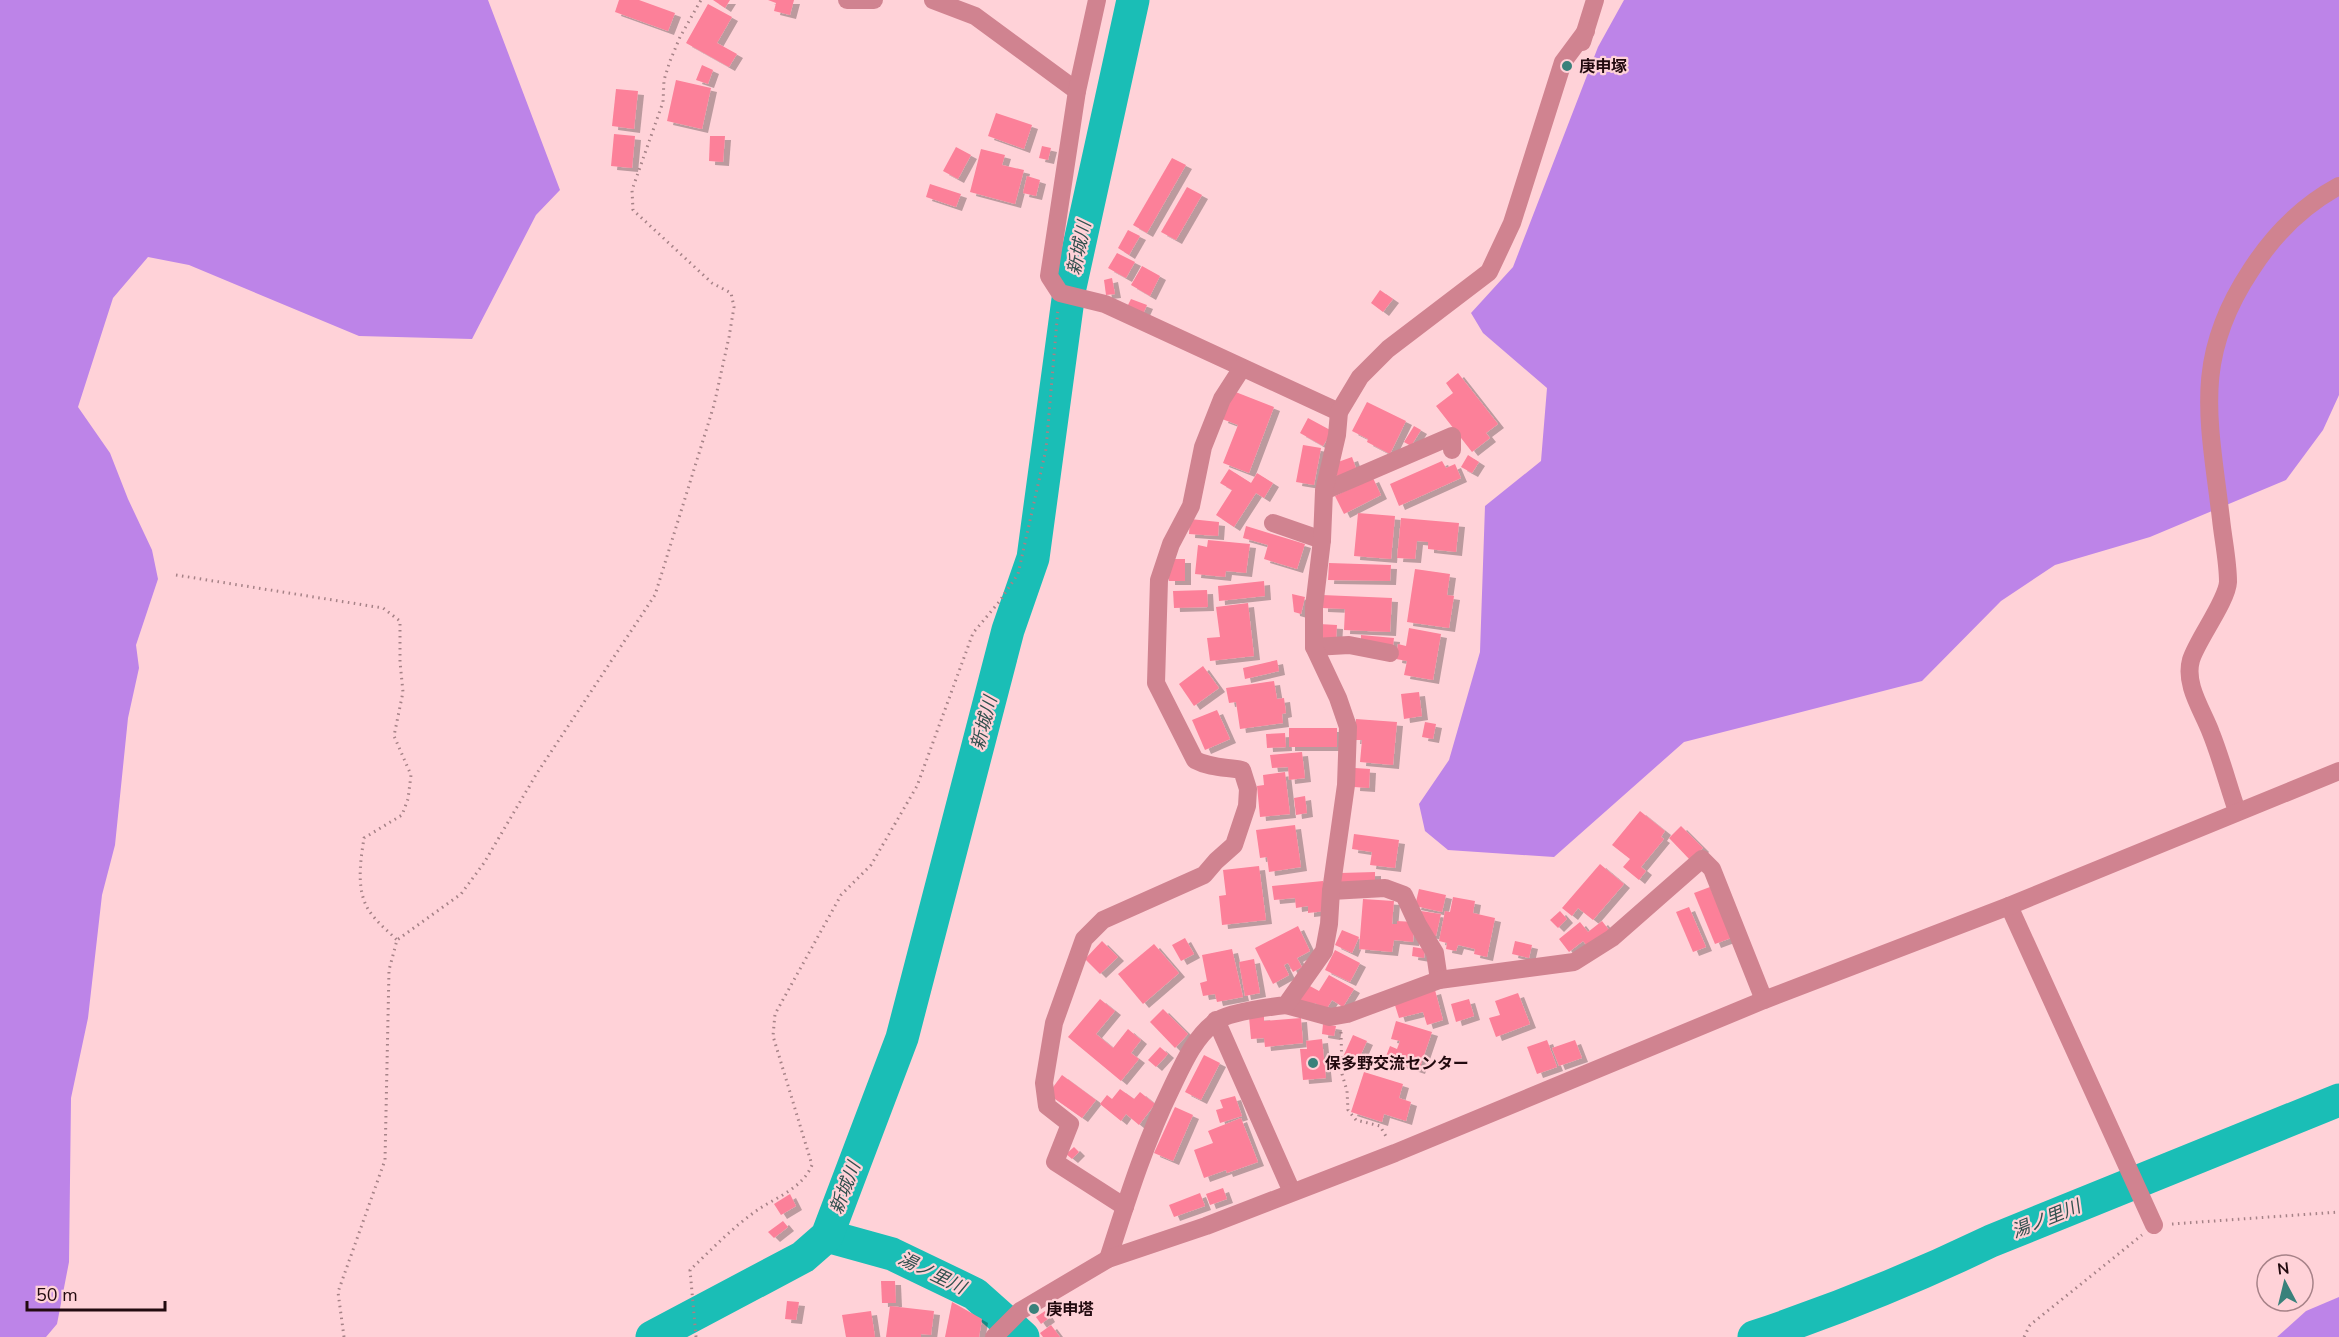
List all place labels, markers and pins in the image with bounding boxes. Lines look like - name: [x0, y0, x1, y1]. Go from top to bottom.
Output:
- place label: 庚申塚: [1579, 56, 1627, 78]
- marker: 庚申塚: [1560, 59, 1574, 73]
- place label: 保多野交流センター: [1325, 1053, 1469, 1075]
- marker: 保多野交流センター: [1306, 1056, 1320, 1070]
- place label: 庚申塔: [1046, 1299, 1094, 1321]
- marker: 庚申塔: [1027, 1302, 1041, 1316]

